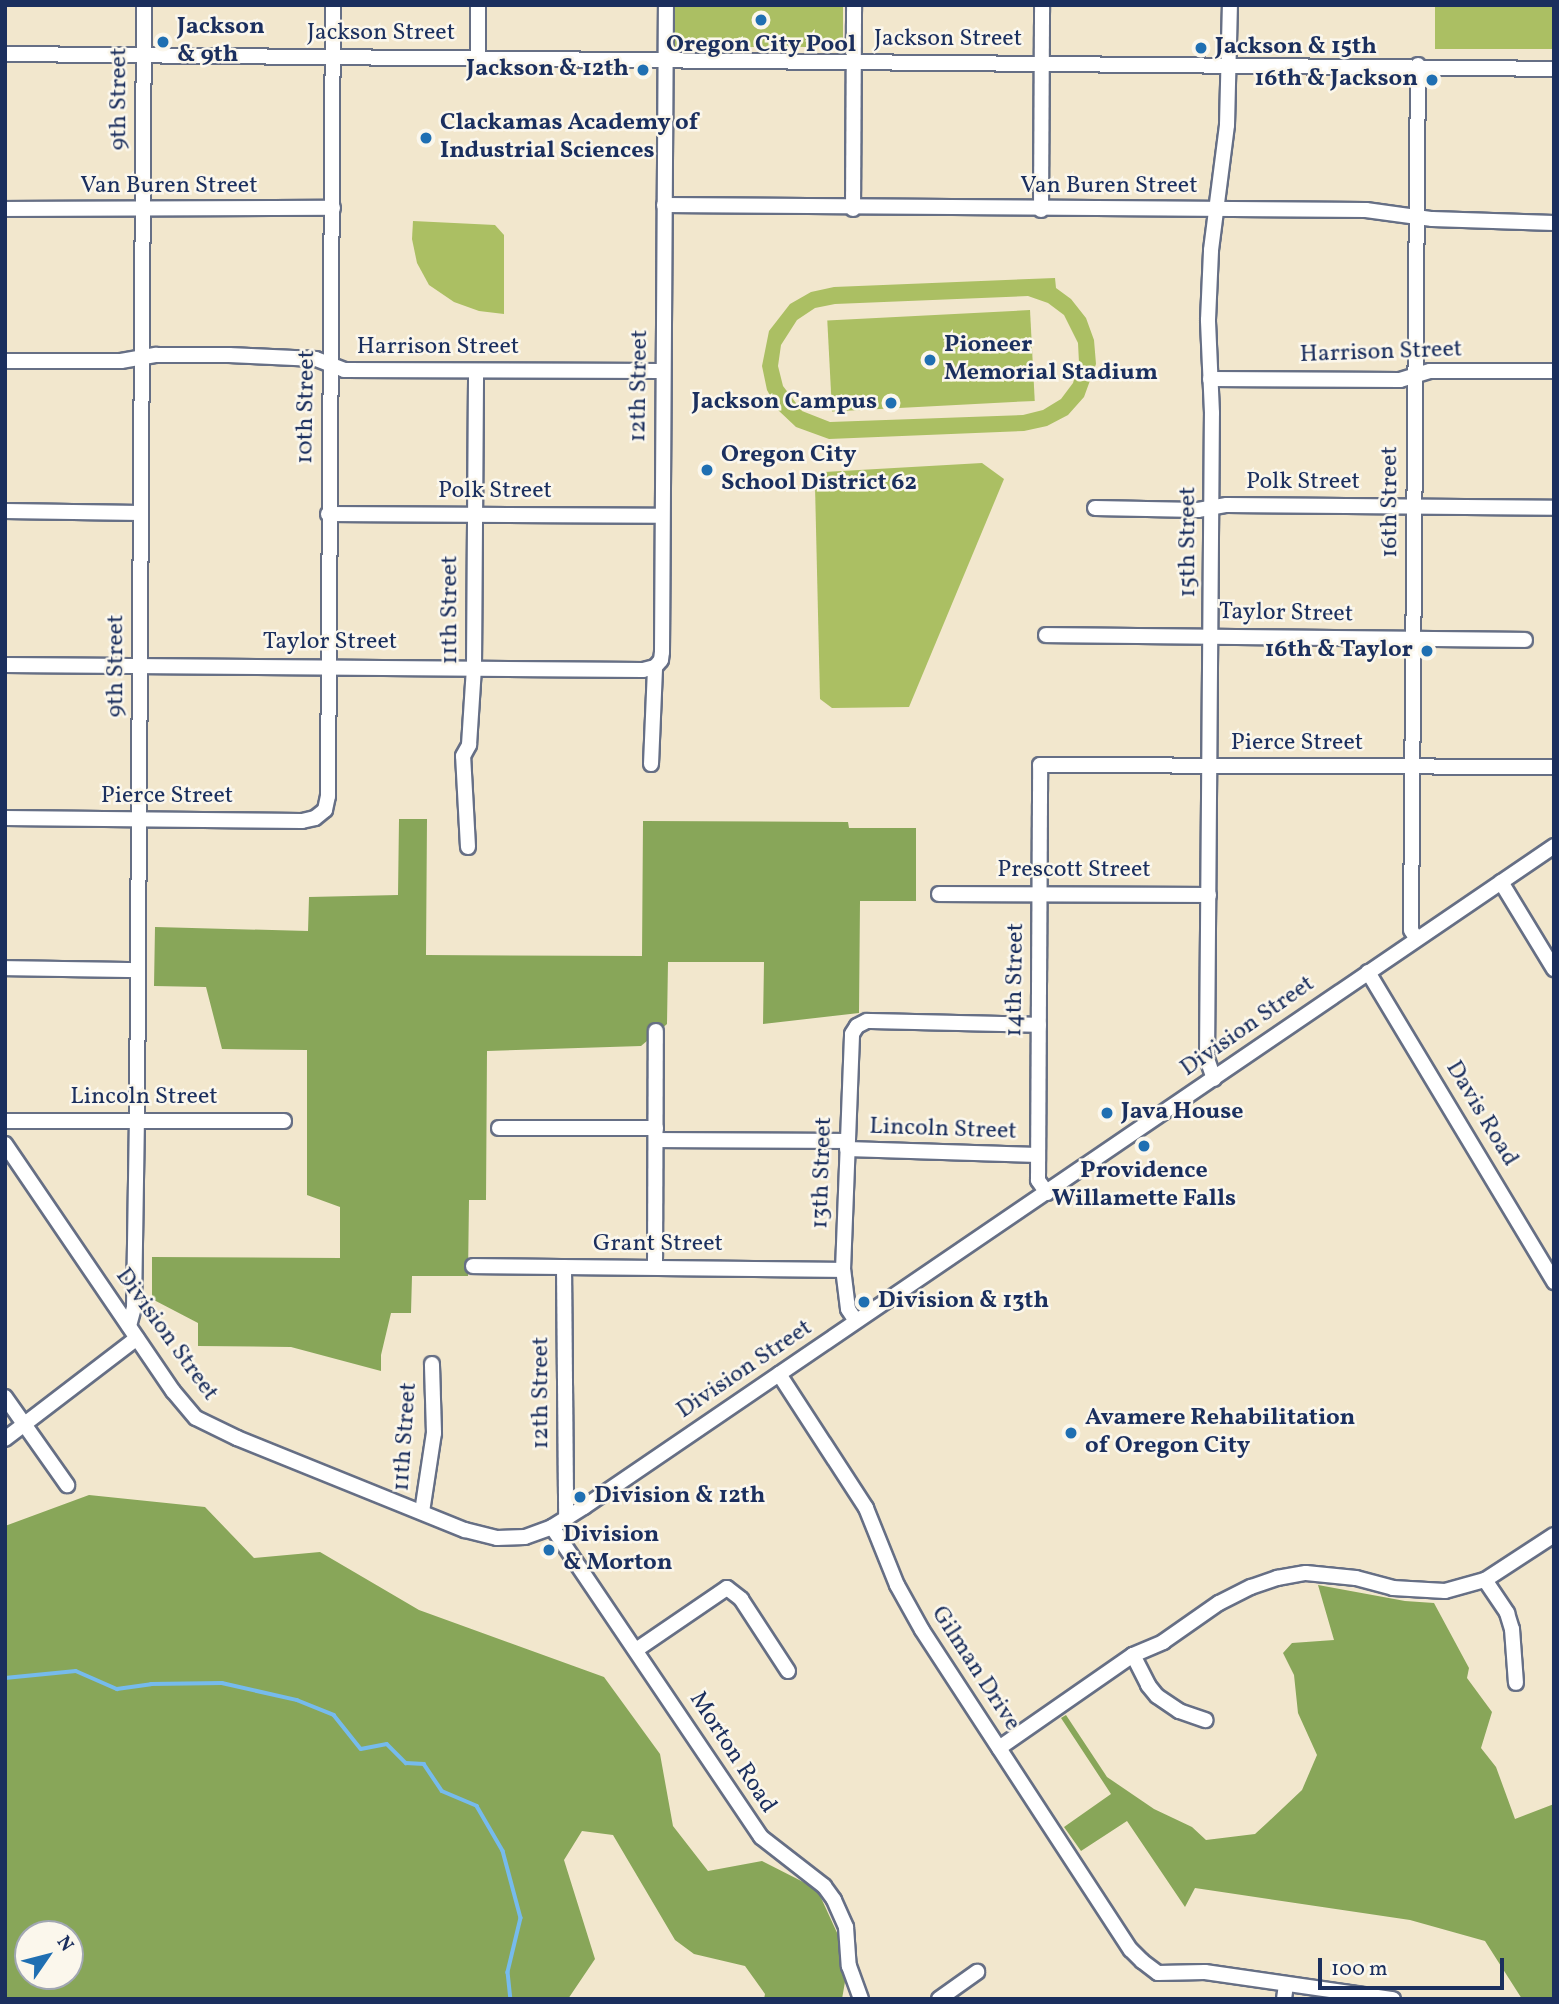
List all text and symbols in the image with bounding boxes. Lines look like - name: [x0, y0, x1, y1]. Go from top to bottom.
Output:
- marker: Oregon City Pool: [753, 12, 769, 28]
- place label: Jackson & 9th: [177, 14, 265, 70]
- street label: Jackson Street: [307, 20, 455, 48]
- street label: Jackson Street: [874, 26, 1022, 54]
- place label: Oregon City Pool: [666, 32, 856, 60]
- marker: Jackson & 9th: [155, 34, 171, 50]
- place label: Jackson & 15th: [1215, 34, 1377, 62]
- marker: Jackson & 15th: [1193, 40, 1209, 56]
- street label: 9th Street: [106, 48, 134, 150]
- place label: Jackson & 12th: [466, 56, 629, 84]
- marker: Jackson & 12th: [635, 62, 651, 78]
- place label: 16th & Jackson: [1255, 66, 1418, 94]
- marker: 16th & Jackson: [1424, 72, 1440, 88]
- place label: Clackamas Academy of Industrial Sciences: [440, 110, 699, 166]
- marker: Clackamas Academy of Industrial Sciences: [418, 130, 434, 146]
- street label: Van Buren Street: [80, 173, 258, 201]
- street label: Van Buren Street: [1020, 173, 1198, 201]
- street label: 12th Street: [625, 329, 655, 443]
- place label: Pioneer Memorial Stadium: [944, 332, 1158, 388]
- street label: Harrison Street: [357, 334, 519, 362]
- street label: Harrison Street: [1299, 336, 1463, 370]
- street label: 10th Street: [292, 350, 322, 464]
- marker: Pioneer Memorial Stadium: [922, 352, 938, 368]
- place label: Jackson Campus: [692, 389, 877, 417]
- marker: Jackson Campus: [883, 395, 899, 411]
- place label: Oregon City School District 62: [721, 442, 917, 498]
- street label: 16th Street: [1377, 446, 1405, 558]
- marker: Oregon City School District 62: [699, 462, 715, 478]
- street label: Polk Street: [1246, 469, 1360, 497]
- street label: Polk Street: [438, 478, 552, 506]
- street label: 15th Street: [1175, 486, 1203, 598]
- street label: 11th Street: [437, 555, 465, 665]
- street label: Taylor Street: [1218, 598, 1354, 630]
- street label: 9th Street: [103, 615, 131, 717]
- street label: Taylor Street: [263, 629, 397, 657]
- place label: 16th & Taylor: [1264, 637, 1413, 665]
- marker: 16th & Taylor: [1419, 643, 1435, 659]
- street label: Pierce Street: [1231, 730, 1363, 758]
- street label: Pierce Street: [101, 783, 233, 811]
- street label: Prescott Street: [997, 857, 1151, 885]
- street label: 14th Street: [1001, 923, 1031, 1037]
- street label: Division Street: [1175, 970, 1321, 1084]
- street label: Davis Road: [1438, 1056, 1524, 1172]
- street label: Lincoln Street: [70, 1084, 218, 1112]
- place label: Java House: [1121, 1099, 1244, 1127]
- marker: Java House: [1099, 1105, 1115, 1121]
- street label: Lincoln Street: [869, 1113, 1017, 1147]
- street label: 13th Street: [807, 1117, 839, 1229]
- marker: Providence Willamette Falls: [1136, 1138, 1152, 1154]
- place label: Providence Willamette Falls: [1052, 1158, 1236, 1214]
- street label: Grant Street: [593, 1231, 723, 1259]
- street label: Division Street: [108, 1263, 224, 1407]
- place label: Division & 13th: [878, 1288, 1049, 1316]
- marker: Division & 13th: [856, 1294, 872, 1310]
- street label: Division Street: [672, 1314, 818, 1426]
- street label: 12th Street: [528, 1337, 556, 1449]
- street label: 11th Street: [388, 1382, 424, 1492]
- place label: Avamere Rehabilitation of Oregon City: [1085, 1405, 1355, 1461]
- marker: Avamere Rehabilitation of Oregon City: [1063, 1425, 1079, 1441]
- place label: Division & 12th: [594, 1483, 765, 1511]
- marker: Division & 12th: [572, 1489, 588, 1505]
- place label: Division & Morton: [563, 1522, 672, 1578]
- marker: Division & Morton: [541, 1542, 557, 1558]
- street label: Gilman Drive: [924, 1601, 1026, 1737]
- street label: Morton Road: [682, 1687, 782, 1819]
- north arrow: [14, 1920, 84, 1990]
- text: N: [50, 1931, 79, 1957]
- scale bar: [1321, 1944, 1506, 1988]
- text: 100 m: [1331, 1955, 1388, 1984]

